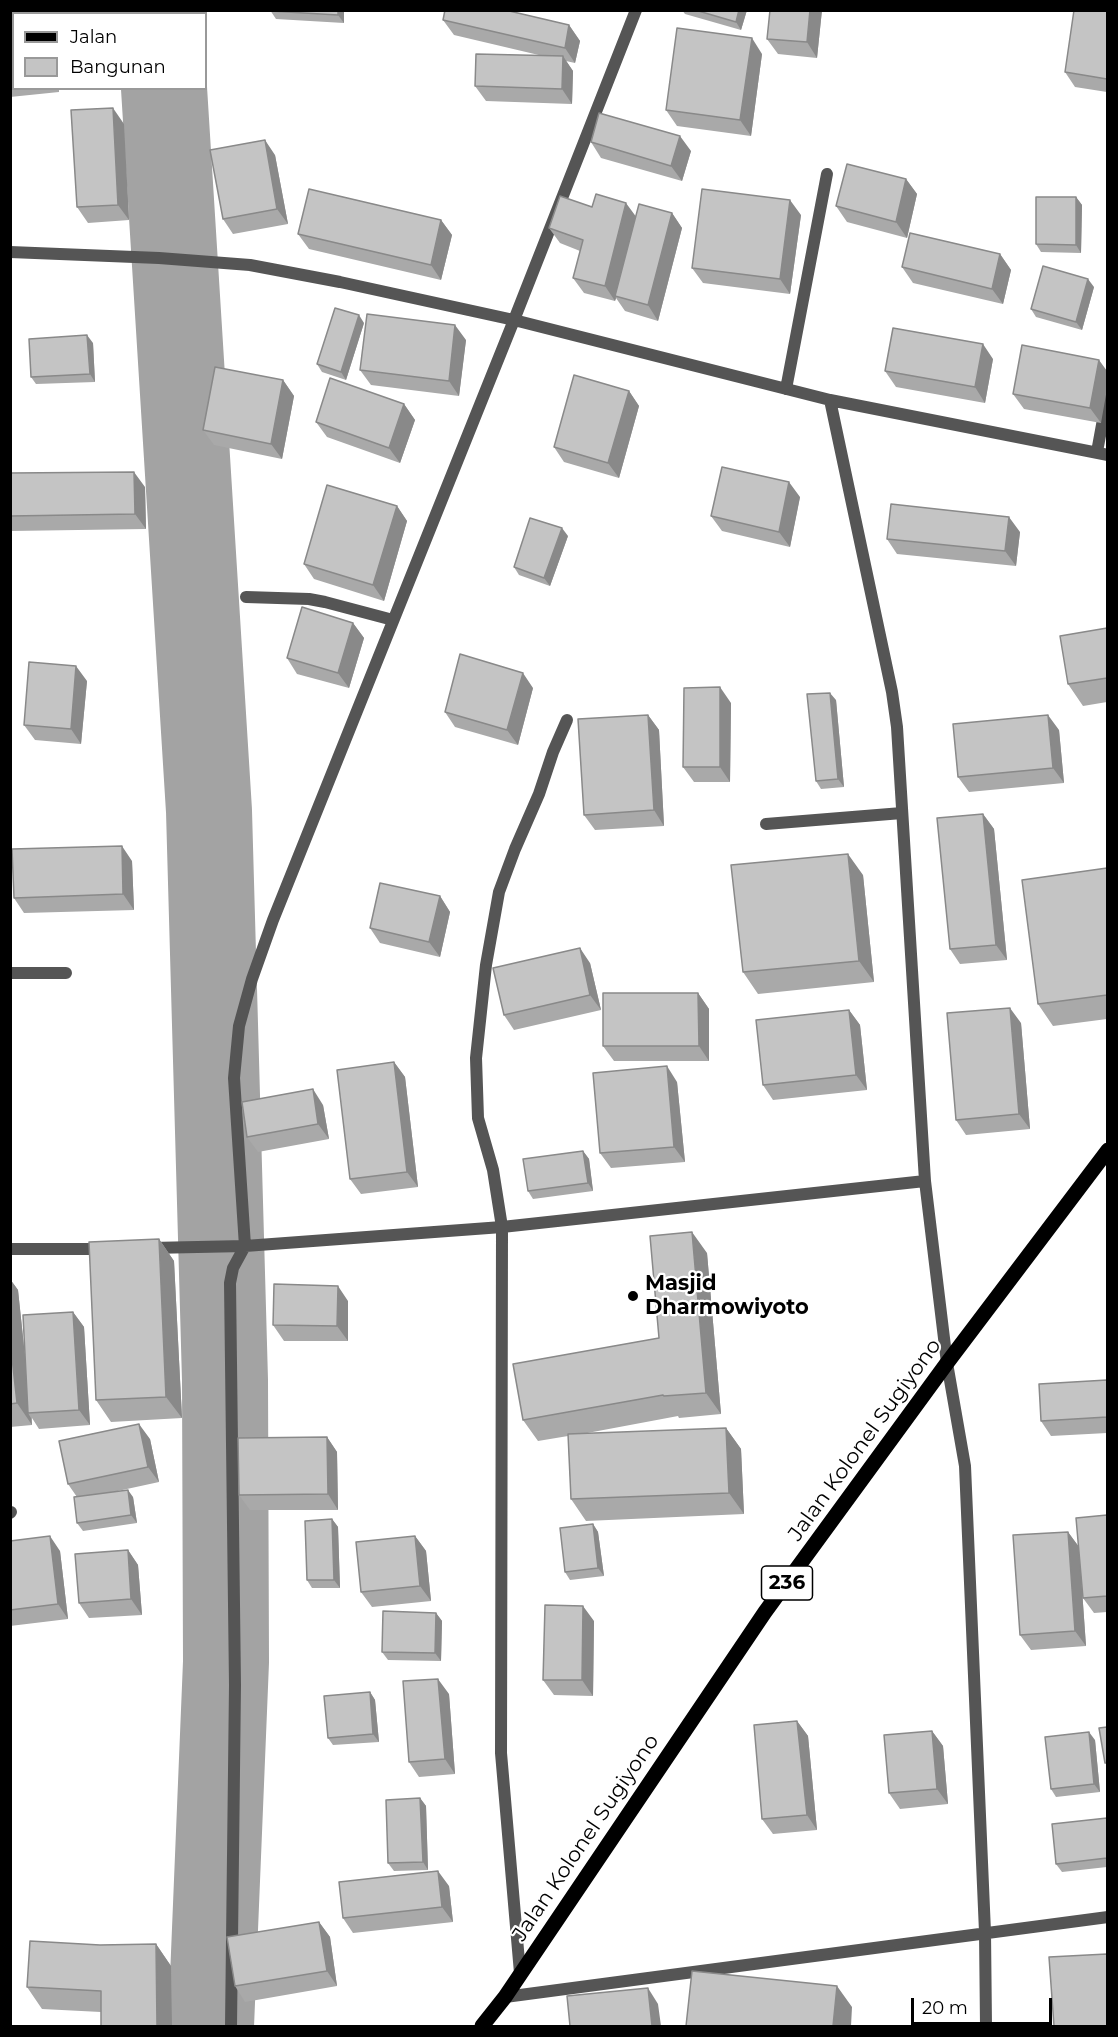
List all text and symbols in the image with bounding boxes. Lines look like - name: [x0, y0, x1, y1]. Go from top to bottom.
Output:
- legend: [12, 12, 207, 90]
- text: Jalan: [70, 26, 117, 48]
- text: Bangunan: [70, 56, 166, 78]
- place label: Masjid Dharmowiyoto: [645, 1271, 809, 1321]
- marker: Masjid Dharmowiyoto: [626, 1289, 640, 1303]
- street label: Jalan Kolonel Sugiyono: [783, 1334, 947, 1546]
- road number: 236: [762, 1566, 812, 1600]
- street label: Jalan Kolonel Sugiyono: [507, 1730, 665, 1946]
- scale bar: [914, 1986, 1055, 2024]
- text: 20 m: [922, 1997, 968, 2019]

